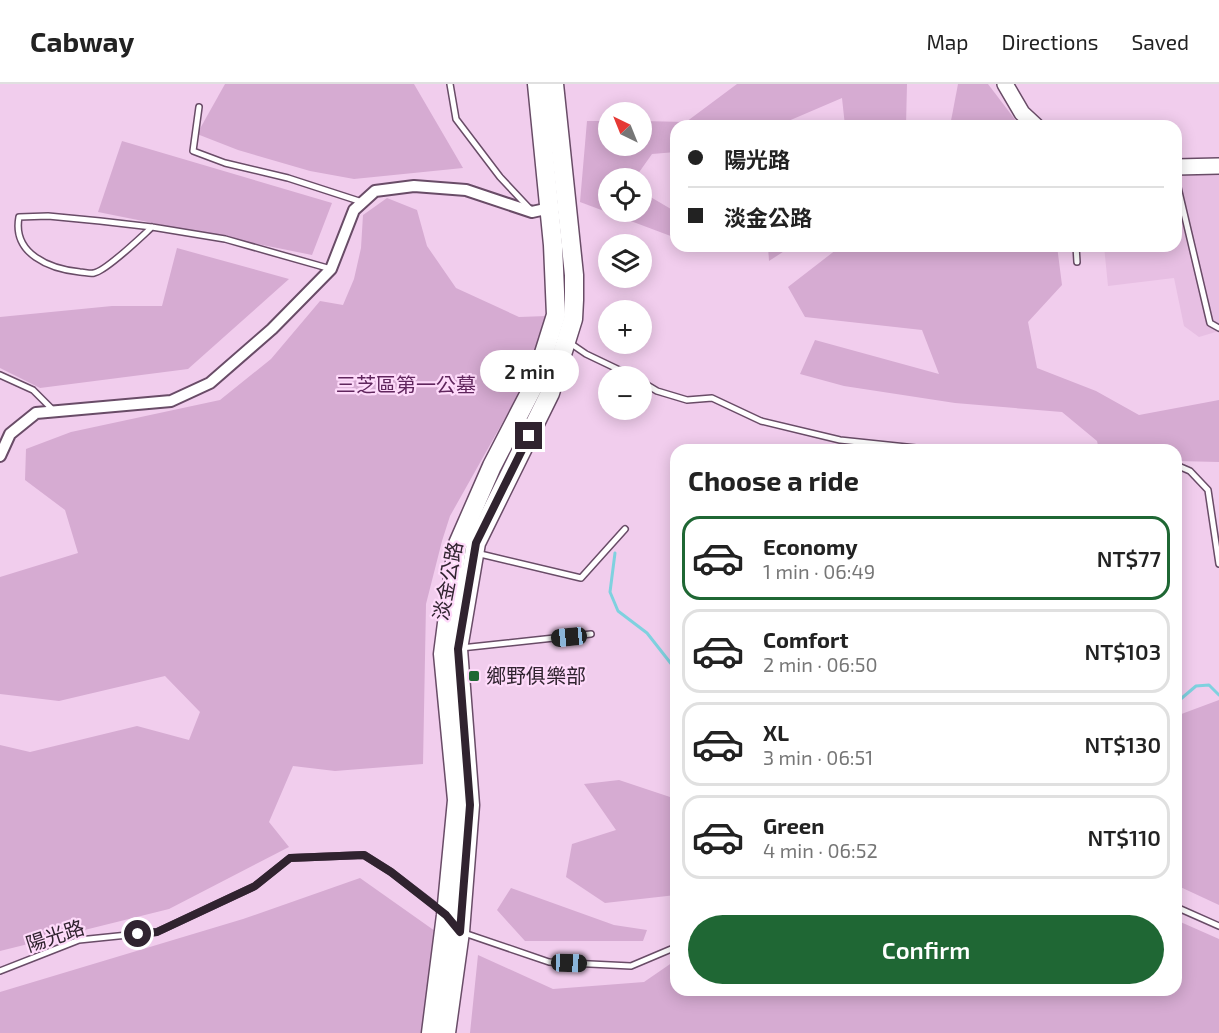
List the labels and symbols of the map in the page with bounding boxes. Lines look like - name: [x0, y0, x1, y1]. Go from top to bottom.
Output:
- north arrow: [598, 102, 652, 156]
- callout: 2 min: [480, 349, 578, 391]
- park label: 三芝區第一公墓: [336, 372, 476, 396]
- route end: [515, 422, 542, 449]
- street label: 淡金公路: [428, 539, 466, 622]
- car: [550, 626, 588, 648]
- place label: 鄉野俱樂部: [486, 663, 586, 687]
- marker: 鄉野俱樂部: [467, 669, 481, 683]
- street label: 陽光路: [22, 914, 87, 956]
- route start: [124, 920, 151, 947]
- car: [551, 953, 587, 973]

